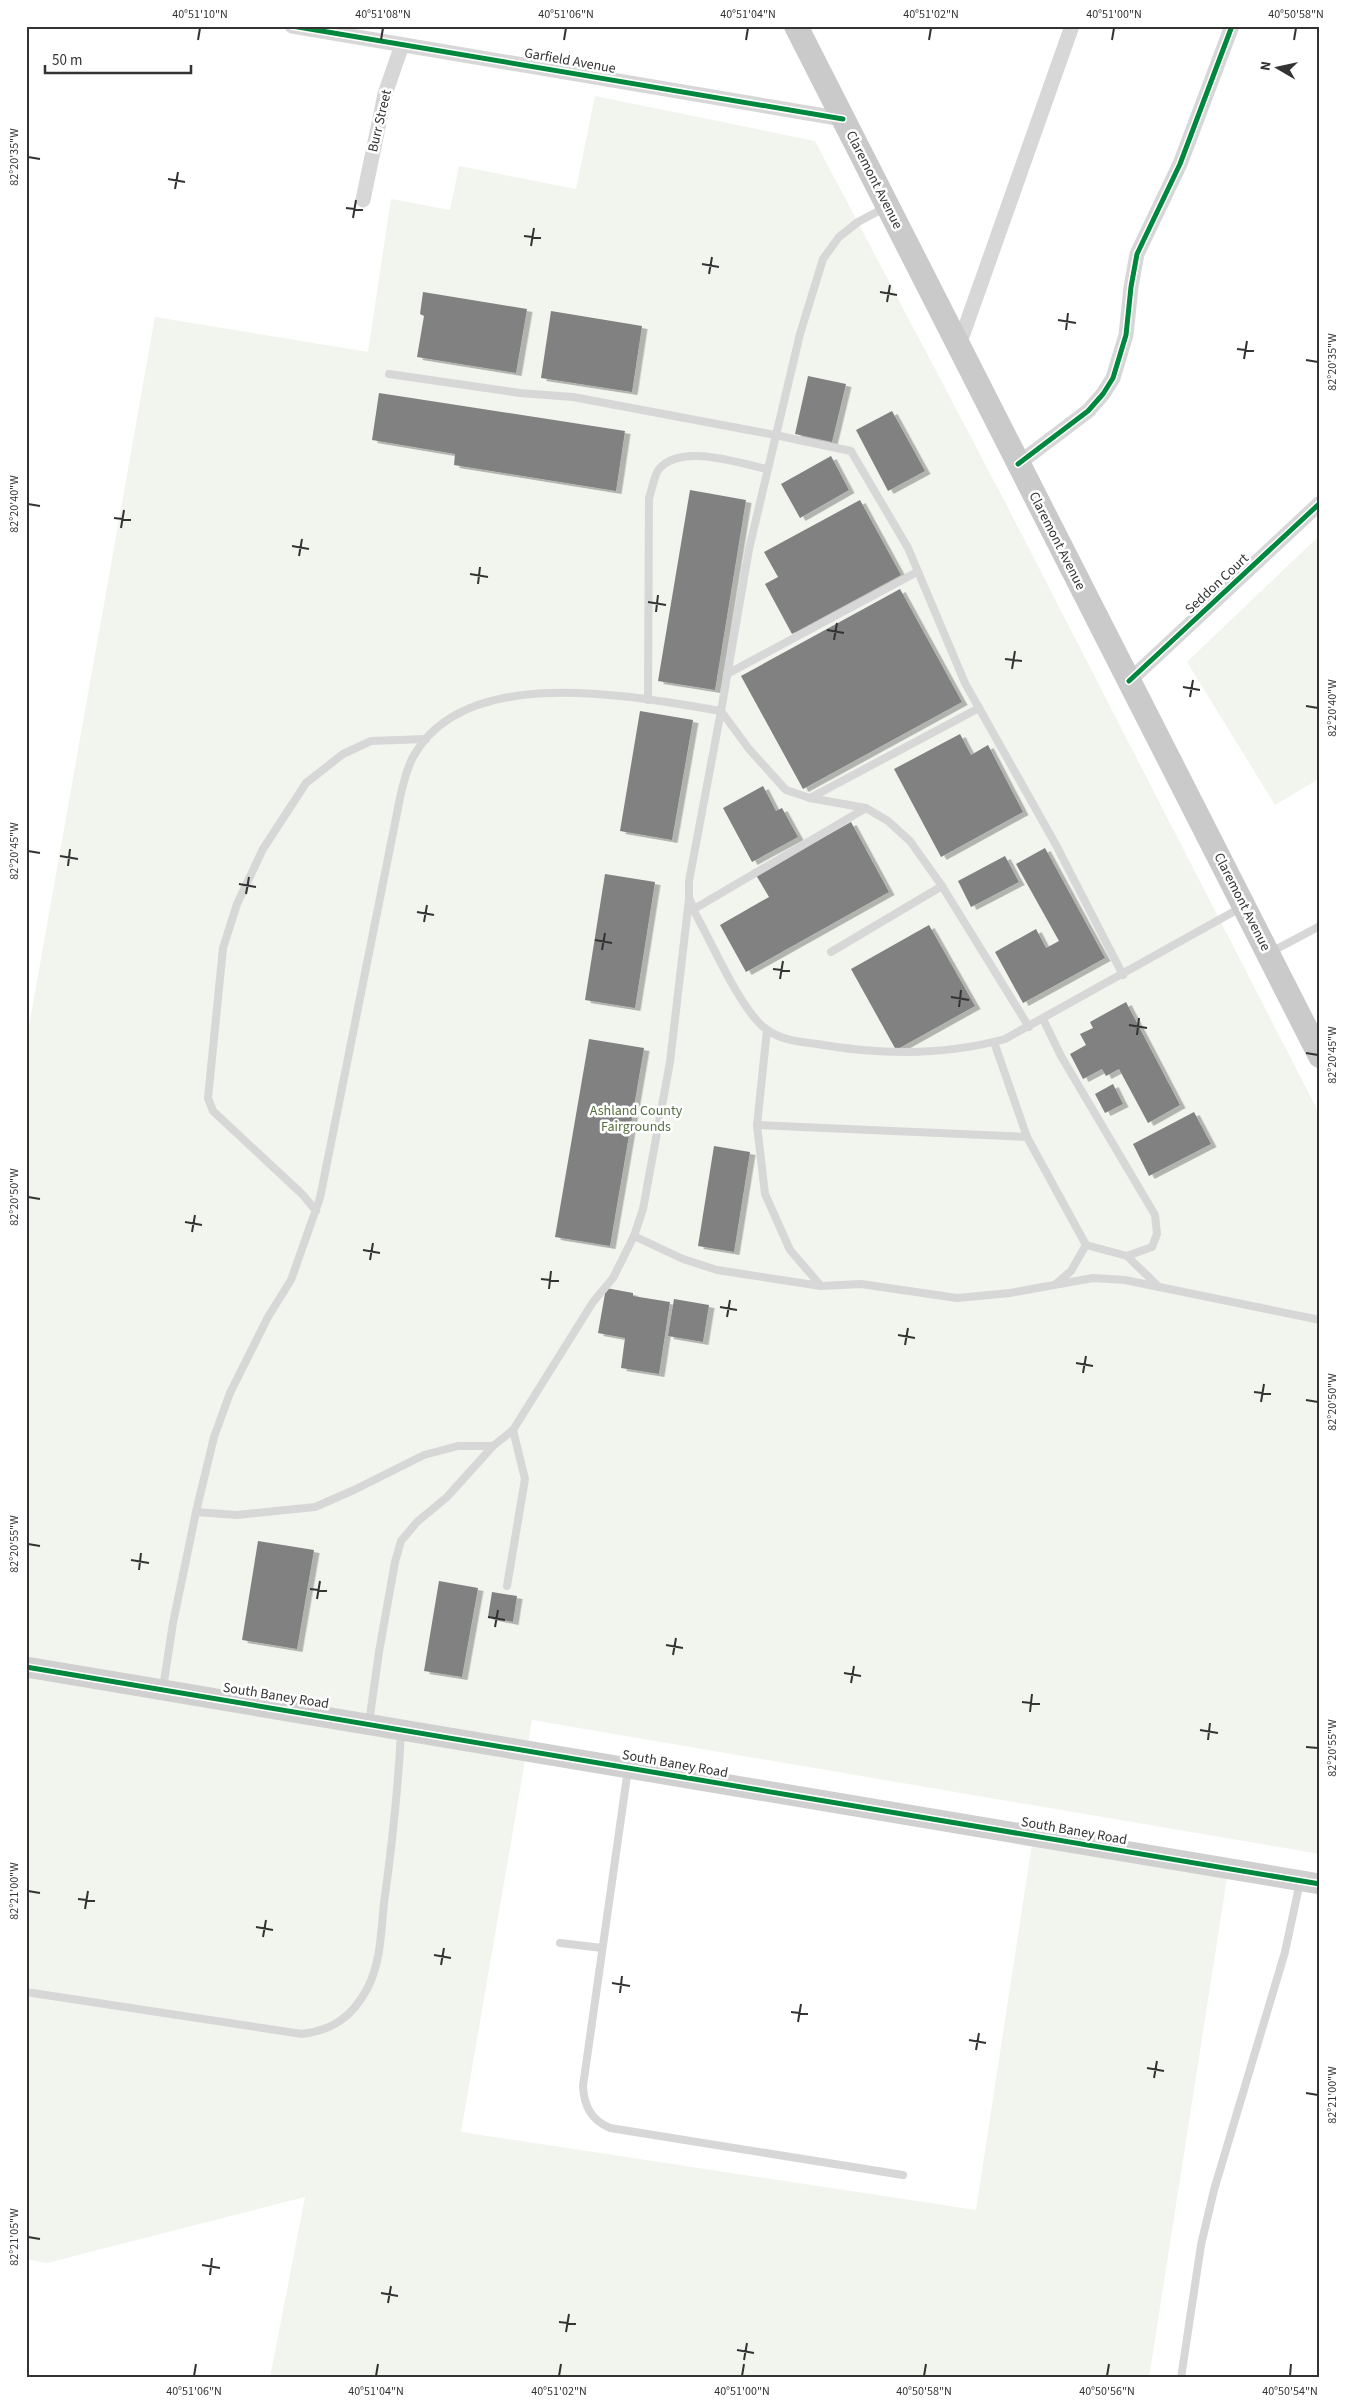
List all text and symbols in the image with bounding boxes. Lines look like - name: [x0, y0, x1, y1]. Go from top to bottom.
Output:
- text: 40°51'10"N: [172, 6, 228, 23]
- text: 40°51'08"N: [355, 6, 411, 23]
- text: 40°51'06"N: [538, 6, 594, 23]
- text: 40°51'04"N: [720, 6, 776, 23]
- text: 40°51'02"N: [903, 6, 959, 23]
- text: 40°51'00"N: [1086, 6, 1142, 23]
- text: 40°50'58"N: [1268, 6, 1324, 23]
- scale bar: [45, 42, 191, 74]
- north arrow: [1254, 42, 1304, 92]
- street label: Garfield Avenue: [523, 43, 617, 79]
- text: 50 m: [52, 50, 82, 71]
- text: N: [1256, 60, 1277, 72]
- street label: Burr Street: [363, 88, 397, 154]
- street label: Claremont Avenue: [841, 127, 907, 233]
- text: 82°20'35"W: [6, 128, 23, 186]
- text: 82°20'35"W: [1324, 333, 1341, 391]
- text: 82°20'40"W: [6, 475, 23, 533]
- street label: Claremont Avenue: [1024, 488, 1090, 594]
- street label: Seddon Court: [1181, 549, 1254, 619]
- text: 82°20'40"W: [1324, 679, 1341, 737]
- text: 82°20'45"W: [6, 822, 23, 880]
- street label: Claremont Avenue: [1209, 849, 1275, 955]
- text: 82°20'45"W: [1324, 1026, 1341, 1084]
- park label: Ashland County Fairgrounds: [590, 1101, 683, 1137]
- text: 82°20'50"W: [6, 1168, 23, 1226]
- text: 82°20'50"W: [1324, 1373, 1341, 1431]
- text: 82°20'55"W: [6, 1515, 23, 1573]
- street label: South Baney Road: [222, 1678, 330, 1714]
- text: 82°20'55"W: [1324, 1719, 1341, 1777]
- street label: South Baney Road: [620, 1745, 730, 1783]
- street label: South Baney Road: [1019, 1812, 1129, 1850]
- text: 82°21'00"W: [6, 1862, 23, 1920]
- text: 82°21'00"W: [1324, 2066, 1341, 2124]
- text: 82°21'05"W: [6, 2208, 23, 2266]
- text: 40°51'06"N: [166, 2383, 222, 2400]
- text: 40°51'04"N: [348, 2383, 404, 2400]
- text: 40°51'02"N: [531, 2383, 587, 2400]
- text: 40°51'00"N: [714, 2383, 770, 2400]
- text: 40°50'58"N: [896, 2383, 952, 2400]
- text: 40°50'56"N: [1079, 2383, 1135, 2400]
- text: 40°50'54"N: [1262, 2383, 1318, 2400]

